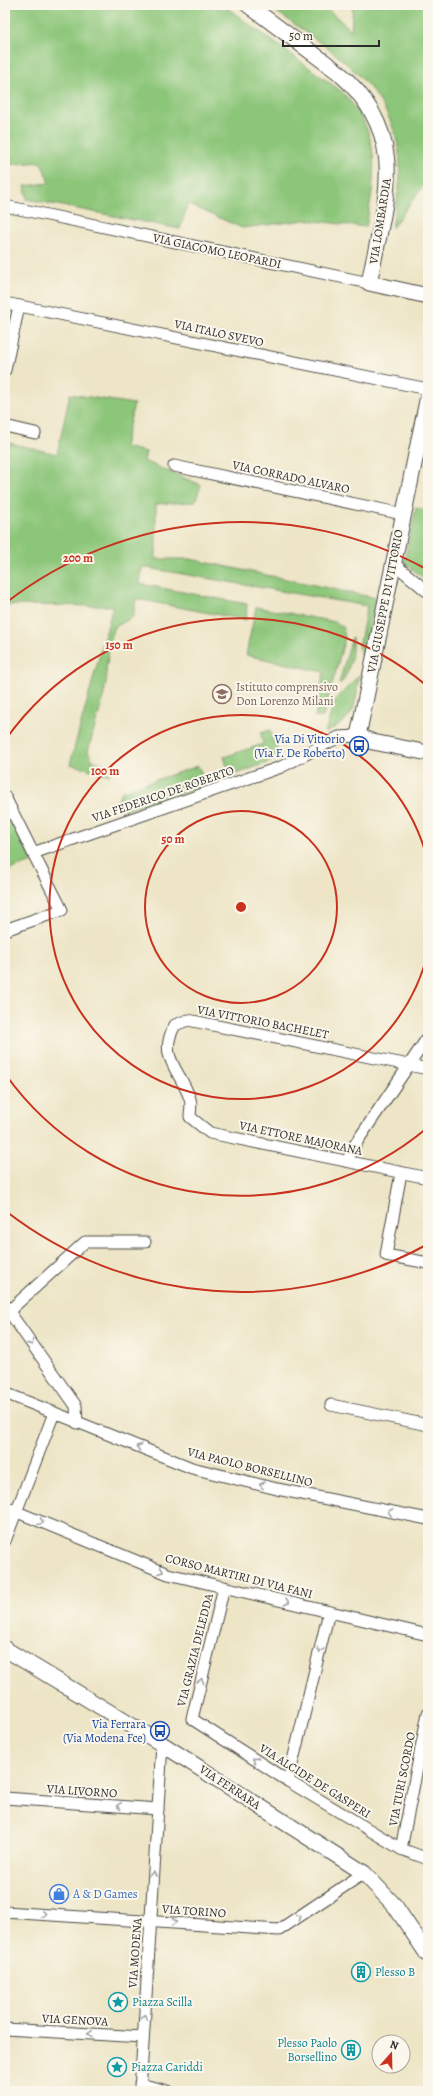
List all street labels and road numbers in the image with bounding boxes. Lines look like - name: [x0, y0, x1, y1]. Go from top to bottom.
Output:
- street label: VIA LOMBARDIA: [365, 176, 395, 266]
- street label: VIA GIACOMO LEOPARDI: [150, 229, 283, 272]
- street label: VIA ITALO SVEVO: [172, 315, 265, 350]
- street label: VIA CORRADO ALVARO: [230, 457, 351, 497]
- street label: VIA GIUSEPPE DI VITTORIO: [363, 528, 407, 675]
- street label: VIA FEDERICO DE ROBERTO: [89, 762, 236, 826]
- street label: VIA VITTORIO BACHELET: [195, 1001, 330, 1043]
- street label: VIA ETTORE MAJORANA: [237, 1117, 365, 1159]
- street label: VIA PAOLO BORSELLINO: [185, 1443, 314, 1490]
- street label: CORSO MARTIRI DI VIA FANI: [164, 1550, 314, 1602]
- street label: VIA GRAZIA DELEDDA: [173, 1591, 217, 1709]
- street label: VIA TURI SCORDO: [385, 1730, 419, 1829]
- street label: VIA ALCIDE DE GASPERI: [255, 1740, 374, 1822]
- street label: VIA FERRARA: [195, 1761, 265, 1813]
- street label: VIA LIVORNO: [45, 1780, 118, 1801]
- street label: VIA TORINO: [160, 1901, 227, 1921]
- street label: VIA MODENA: [124, 1916, 146, 1990]
- street label: VIA GENOVA: [40, 2010, 110, 2030]

